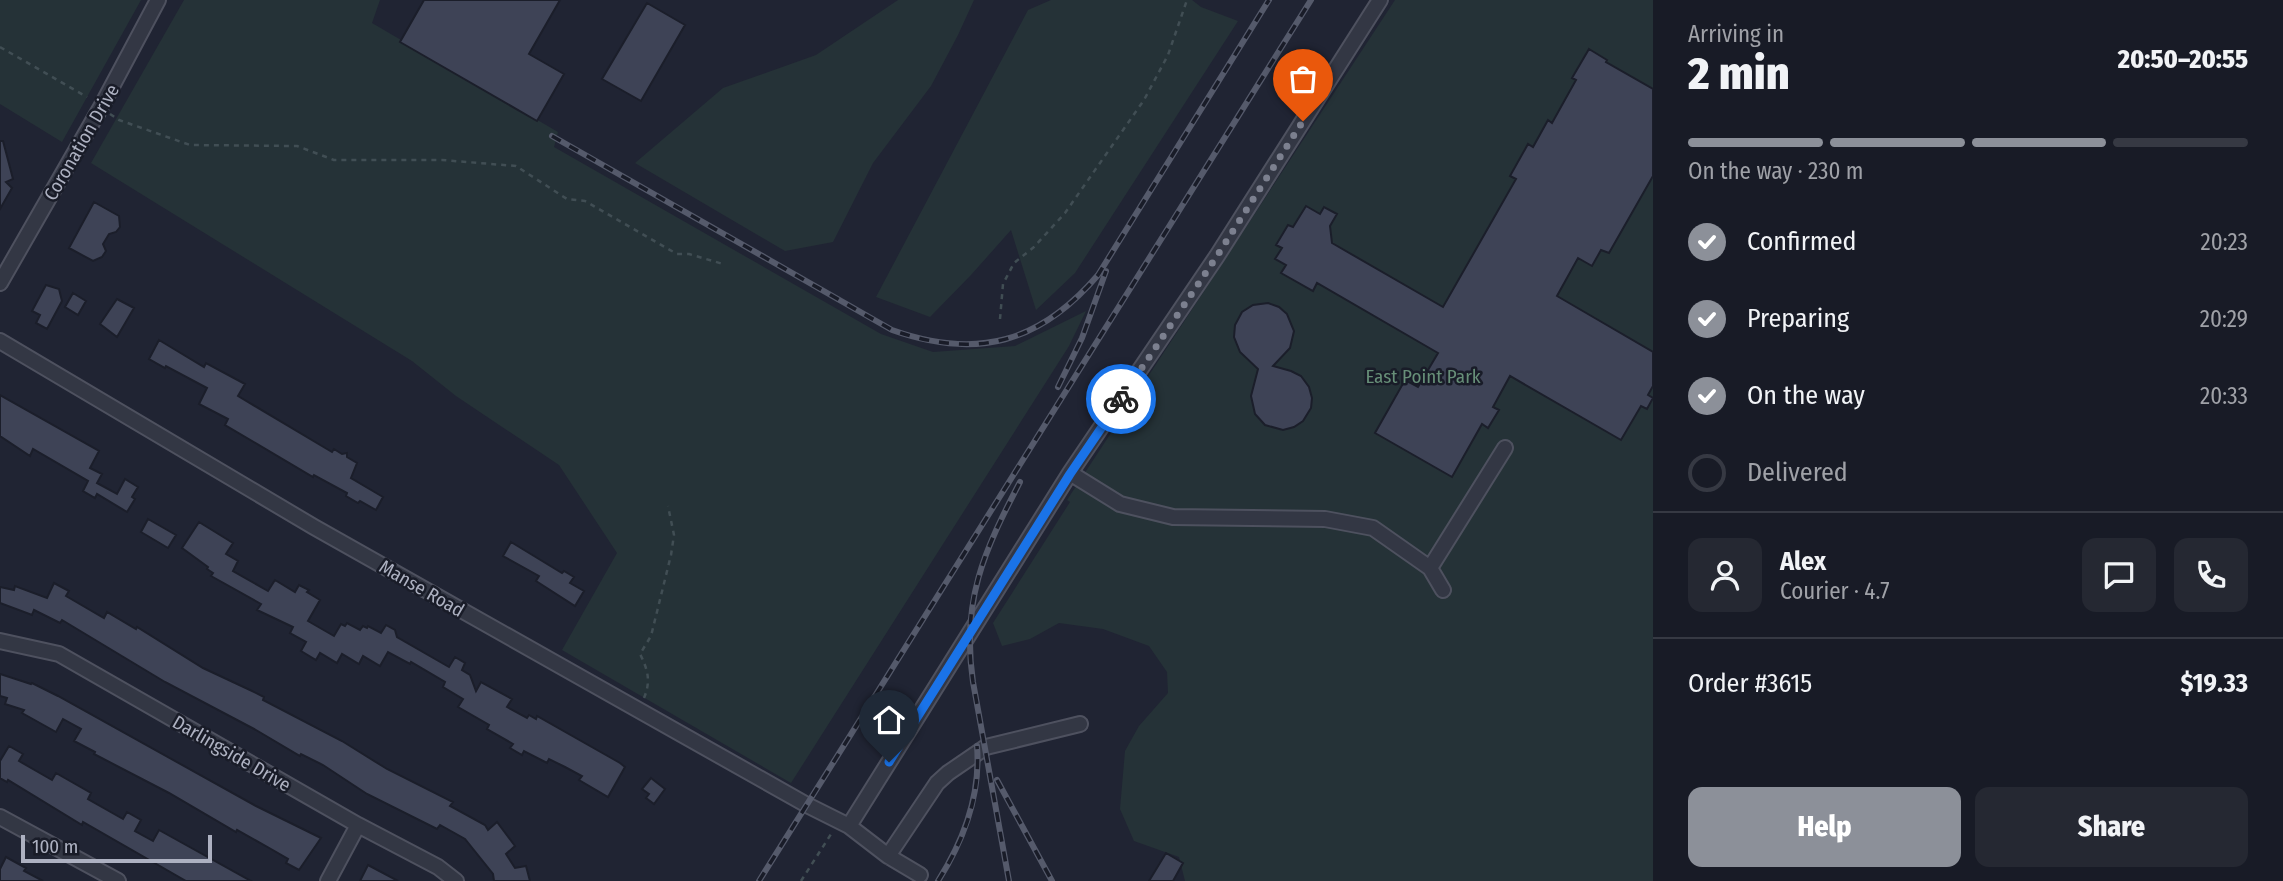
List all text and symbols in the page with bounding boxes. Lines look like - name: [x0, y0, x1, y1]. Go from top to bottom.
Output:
- text: Arriving in: [1688, 20, 1784, 48]
- text: 20:50–20:55: [2118, 44, 2248, 75]
- text: 2 min: [1688, 46, 1790, 101]
- pin: [1273, 49, 1333, 121]
- icon: bag: [1284, 60, 1322, 98]
- street label: Coronation Drive: [39, 80, 124, 204]
- text: On the way · 230 m: [1688, 157, 1864, 185]
- icon: check: [1688, 223, 1726, 261]
- text: Confirmed: [1747, 226, 1857, 257]
- text: 20:23: [2201, 228, 2248, 256]
- icon: check: [1688, 300, 1726, 338]
- text: Preparing: [1747, 303, 1849, 334]
- text: 20:29: [2200, 305, 2248, 333]
- courier: [1086, 364, 1156, 434]
- park label: East Point Park: [1365, 365, 1481, 388]
- icon: check: [1688, 377, 1726, 415]
- icon: bike: [1102, 380, 1140, 418]
- text: On the way: [1747, 380, 1865, 411]
- text: 20:33: [2200, 382, 2248, 410]
- text: Delivered: [1747, 457, 1848, 488]
- button: person: [1688, 538, 1762, 612]
- button: chat: [2082, 538, 2156, 612]
- button: phone: [2174, 538, 2248, 612]
- text: Alex: [1780, 546, 1826, 577]
- street label: Manse Road: [375, 555, 468, 622]
- text: Courier · 4.7: [1780, 577, 1890, 605]
- text: Order #3615: [1688, 668, 1812, 699]
- text: $19.33: [2181, 668, 2248, 699]
- pin: [859, 690, 919, 762]
- icon: home: [870, 701, 908, 739]
- street label: Darlingside Drive: [169, 710, 295, 797]
- button: Help: [1688, 787, 1961, 867]
- button: Share: [1975, 787, 2248, 867]
- scale bar: [21, 832, 212, 864]
- text: 100 m: [32, 835, 78, 858]

